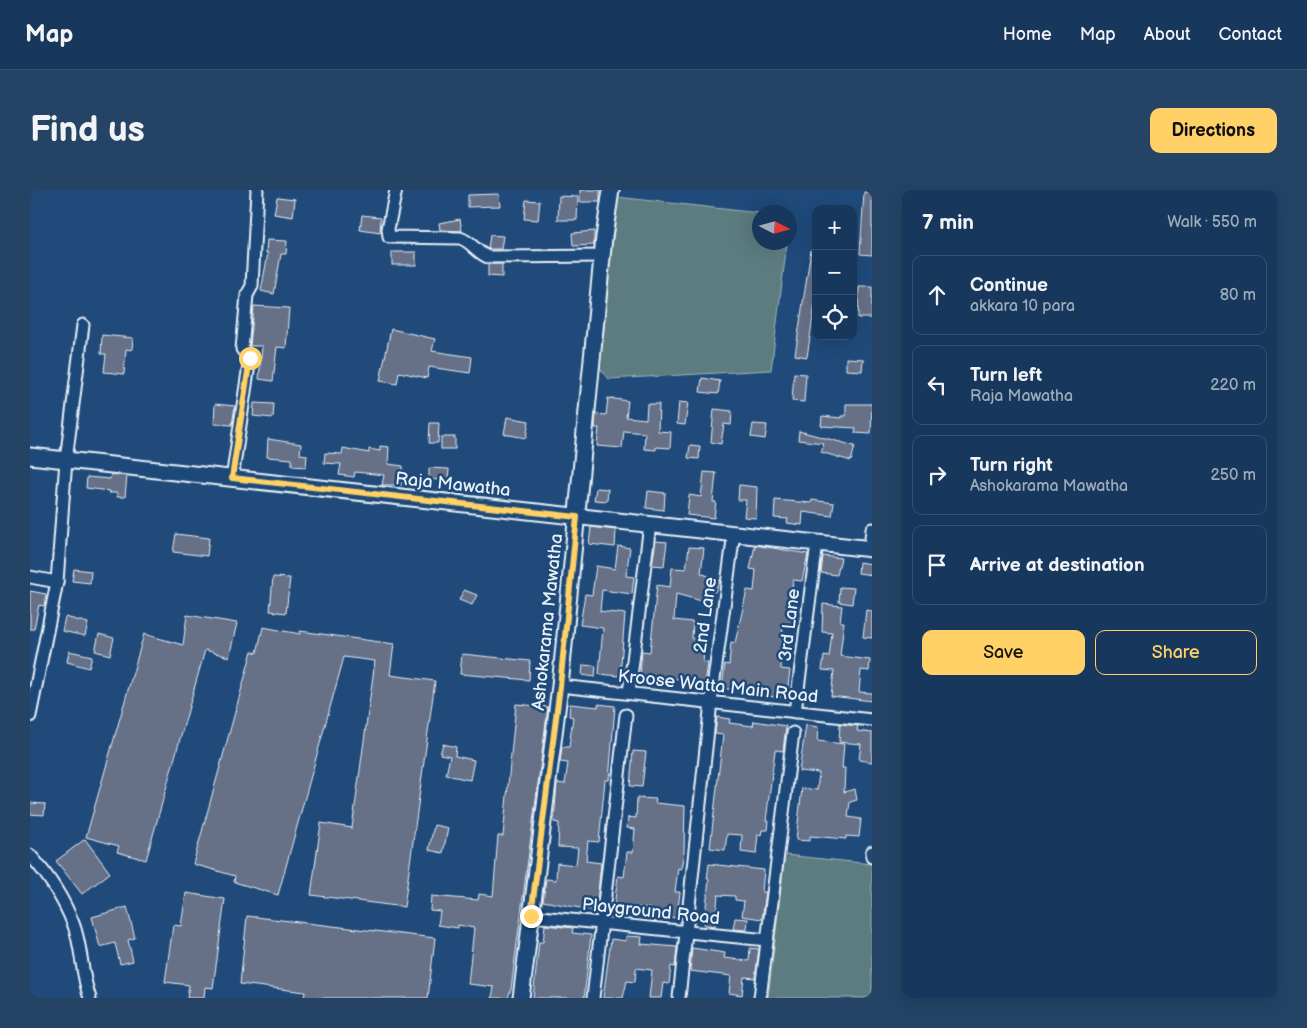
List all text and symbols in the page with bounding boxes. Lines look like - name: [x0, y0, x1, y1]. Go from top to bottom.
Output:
- text: Map: [25, 20, 73, 49]
- text: Home: [1003, 24, 1052, 45]
- text: Map: [1080, 24, 1116, 45]
- text: About: [1144, 24, 1191, 45]
- text: Contact: [1219, 24, 1282, 45]
- button: Directions: [1150, 108, 1277, 153]
- text: Find us: [30, 109, 145, 152]
- north arrow: [752, 205, 797, 250]
- map controls: [812, 205, 857, 340]
- button: +: [812, 205, 857, 250]
- text: 7 min: [922, 210, 974, 235]
- text: Walk · 550 m: [1167, 213, 1257, 232]
- button: −: [812, 250, 857, 295]
- text: Continue: [970, 274, 1048, 297]
- icon: ahead: [923, 281, 951, 309]
- text: 80 m: [1220, 286, 1256, 305]
- button: locate: [812, 295, 857, 340]
- text: akkara 10 para: [970, 297, 1075, 316]
- route start: [239, 347, 262, 370]
- text: Turn left: [970, 364, 1042, 387]
- icon: left: [923, 371, 951, 399]
- text: 220 m: [1210, 376, 1256, 395]
- text: Raja Mawatha: [970, 387, 1073, 406]
- text: Turn right: [970, 454, 1053, 477]
- icon: right: [923, 461, 951, 489]
- text: 250 m: [1210, 466, 1256, 485]
- street label: Raja Mawatha: [394, 468, 512, 501]
- text: Ashokarama Mawatha: [970, 477, 1128, 496]
- street label: Ashokarama Mawatha: [528, 532, 567, 712]
- icon: arrive: [923, 551, 951, 579]
- text: Arrive at destination: [970, 554, 1145, 577]
- street label: 2nd Lane: [690, 575, 721, 655]
- street label: 3rd Lane: [775, 587, 804, 663]
- button: Save: [922, 630, 1085, 675]
- button: Share: [1095, 630, 1257, 675]
- street label: Kroose Watta Main Road: [617, 666, 819, 707]
- street label: Playground Road: [581, 894, 721, 929]
- route end: [520, 905, 543, 928]

